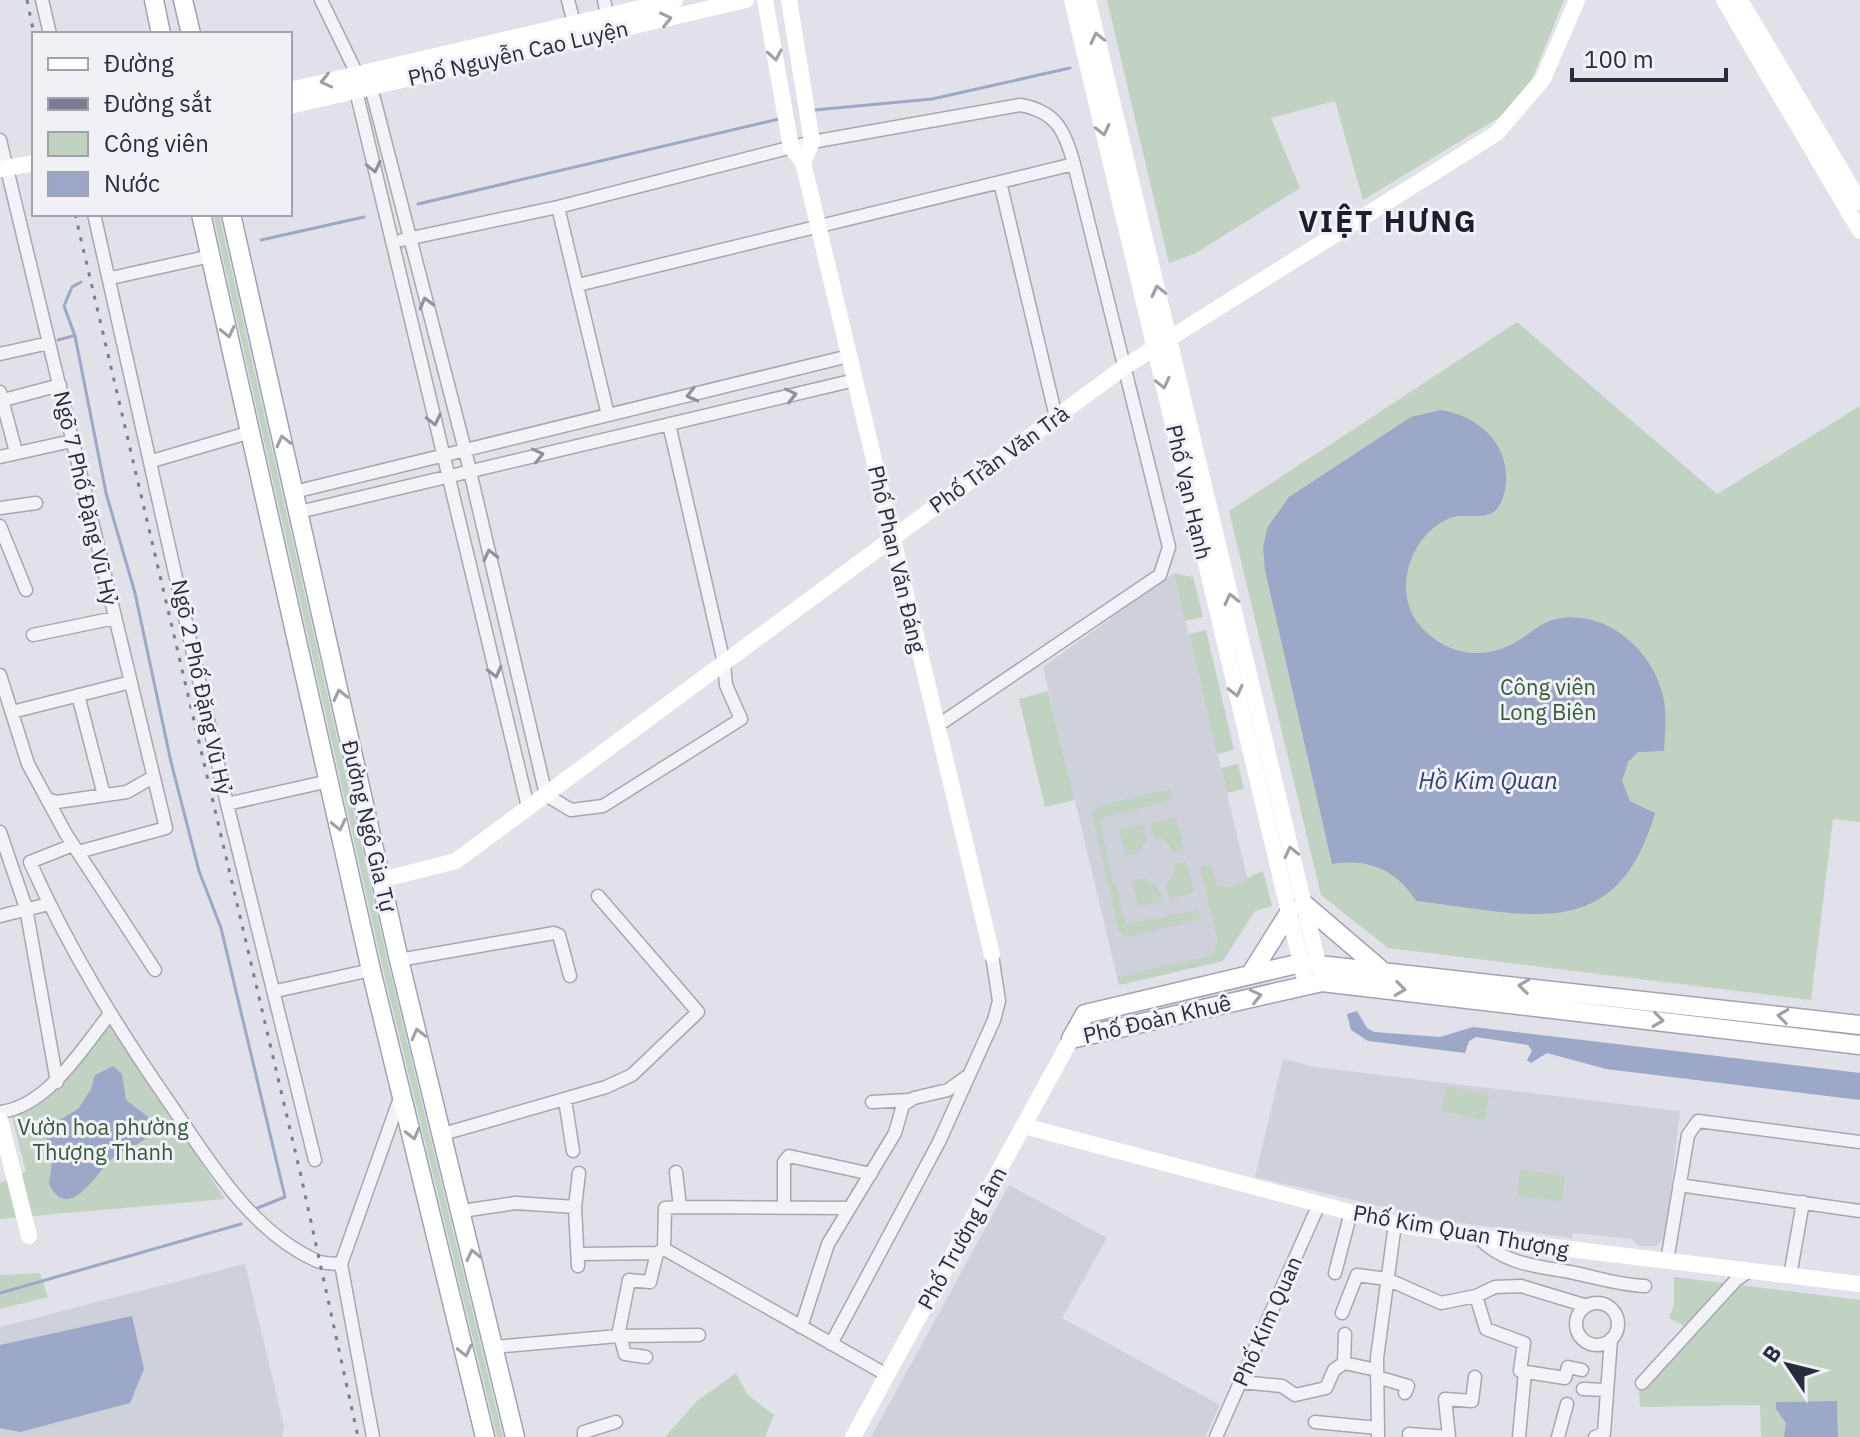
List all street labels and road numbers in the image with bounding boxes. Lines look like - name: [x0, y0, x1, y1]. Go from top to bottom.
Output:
- street label: Phố Nguyễn Cao Luyện: [405, 13, 631, 92]
- street label: Ngõ 7 Phố Đặng Vũ Hỷ: [48, 388, 125, 608]
- street label: Phố Trần Văn Trà: [923, 398, 1075, 519]
- street label: Phố Vạn Hạnh: [1160, 421, 1219, 562]
- street label: Phố Phan Văn Đáng: [862, 462, 933, 656]
- street label: Ngõ 2 Phố Đặng Vũ Hỷ: [166, 577, 239, 797]
- street label: Đường Ngô Gia Tự: [336, 737, 403, 915]
- street label: Phố Đoàn Khuê: [1080, 987, 1234, 1050]
- street label: Phố Trường Lâm: [910, 1161, 1013, 1314]
- street label: Phố Kim Quan Thượng: [1351, 1197, 1572, 1264]
- street label: Phố Kim Quan: [1225, 1251, 1308, 1390]

